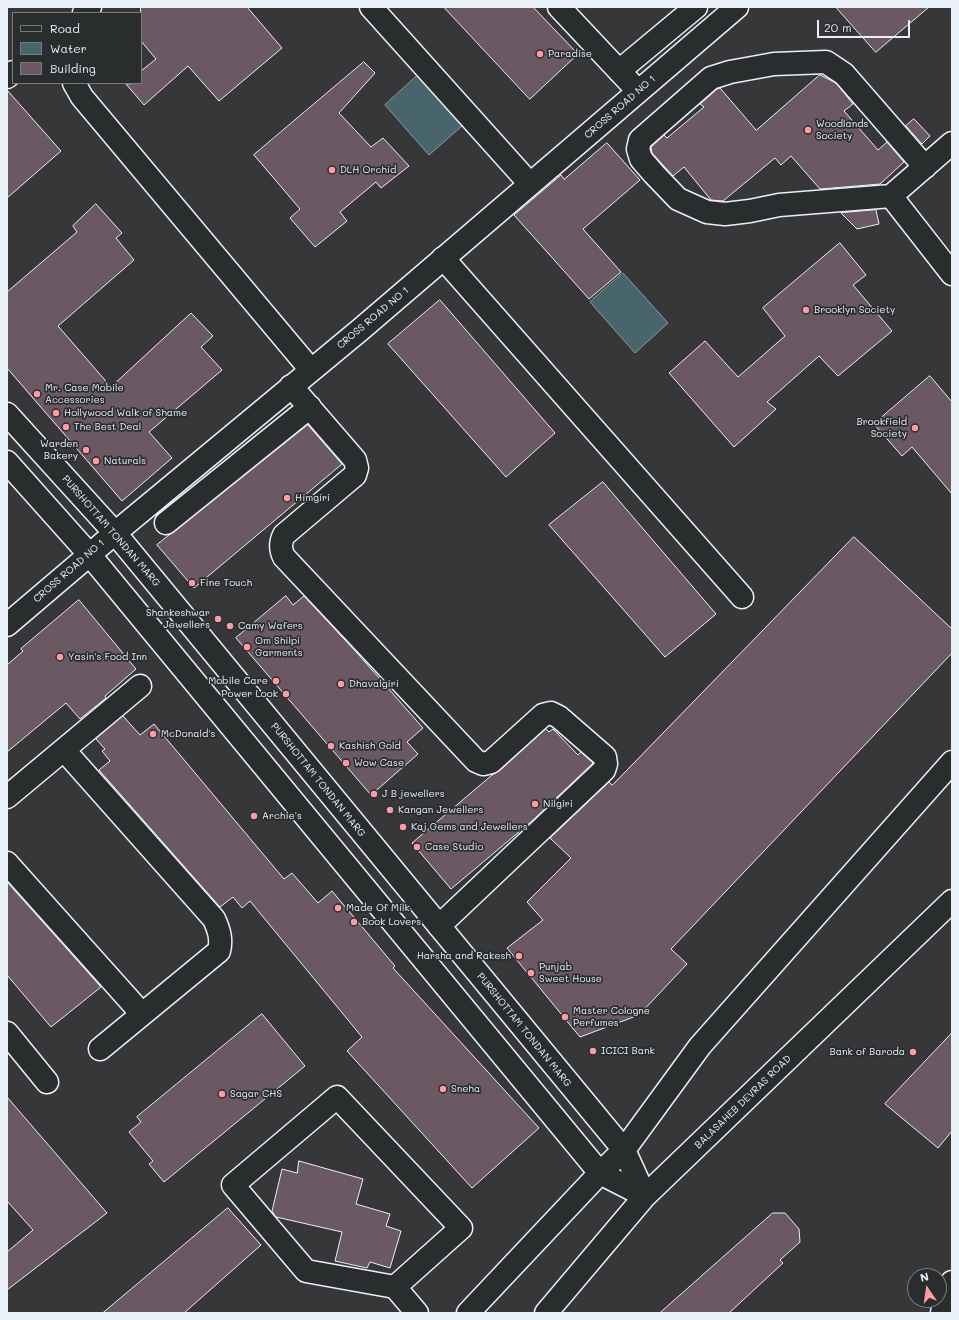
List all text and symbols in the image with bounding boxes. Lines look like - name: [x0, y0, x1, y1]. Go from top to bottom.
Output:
- legend: [12, 12, 142, 84]
- scale bar: [819, 12, 912, 38]
- text: 20 m: [824, 19, 852, 35]
- text: Road: [50, 20, 80, 36]
- text: Water: [50, 40, 87, 56]
- place label: Paradise: [548, 48, 592, 60]
- marker: Paradise: [535, 49, 545, 59]
- text: Building: [50, 60, 96, 76]
- street label: CROSS ROAD NO 1: [582, 73, 658, 141]
- place label: Woodlands Society: [816, 118, 868, 142]
- marker: Woodlands Society: [803, 125, 813, 135]
- place label: DLH Orchid: [340, 164, 396, 176]
- marker: DLH Orchid: [327, 165, 337, 175]
- street label: CROSS ROAD NO 1: [335, 284, 411, 352]
- place label: Brooklyn Society: [814, 304, 895, 316]
- marker: Brooklyn Society: [801, 305, 811, 315]
- place label: Mr. Case Mobile Accessories: [45, 382, 124, 406]
- marker: Mr. Case Mobile Accessories: [32, 389, 42, 399]
- place label: Hollywood Walk of Shame: [64, 407, 187, 419]
- marker: Hollywood Walk of Shame: [51, 408, 61, 418]
- place label: Brookfield Society: [857, 416, 907, 440]
- place label: The Best Deal: [74, 421, 141, 433]
- marker: The Best Deal: [61, 422, 71, 432]
- marker: Brookfield Society: [910, 423, 920, 433]
- place label: Warden Bakery: [40, 438, 78, 462]
- marker: Warden Bakery: [81, 445, 91, 455]
- place label: Naturals: [104, 455, 146, 467]
- marker: Naturals: [91, 456, 101, 466]
- street label: PURSHOTTAM TONDAN MARG: [60, 473, 162, 589]
- place label: Himgiri: [295, 492, 330, 504]
- marker: Himgiri: [282, 493, 292, 503]
- street label: CROSS ROAD NO 1: [31, 537, 107, 605]
- place label: Fine Touch: [200, 577, 252, 589]
- marker: Fine Touch: [187, 578, 197, 588]
- place label: Shankeshwar Jewellers: [146, 607, 210, 630]
- marker: Shankeshwar Jewellers: [213, 614, 223, 624]
- place label: Camy Wafers: [238, 620, 303, 632]
- marker: Camy Wafers: [225, 621, 235, 631]
- place label: Om Shilpi Garments: [255, 635, 303, 658]
- marker: Om Shilpi Garments: [242, 642, 252, 652]
- place label: Yasin's Food Inn: [68, 651, 147, 663]
- marker: Yasin's Food Inn: [55, 652, 65, 662]
- place label: Mobile Care: [208, 675, 268, 687]
- marker: Mobile Care: [271, 676, 281, 686]
- place label: Dhavalgiri: [349, 678, 399, 690]
- marker: Dhavalgiri: [336, 679, 346, 689]
- place label: Power Look: [221, 688, 278, 700]
- marker: Power Look: [281, 689, 291, 699]
- street label: PURSHOTTAM TONDAN MARG: [268, 721, 368, 839]
- place label: McDonald's: [161, 728, 215, 740]
- marker: McDonald's: [148, 729, 158, 739]
- place label: Kashish Gold: [339, 740, 401, 752]
- marker: Kashish Gold: [326, 741, 336, 751]
- place label: Wow Case: [354, 757, 404, 769]
- marker: Wow Case: [341, 758, 351, 768]
- place label: J B jewellers: [382, 788, 445, 800]
- marker: J B jewellers: [369, 789, 379, 799]
- place label: Nilgiri: [543, 798, 573, 810]
- marker: Nilgiri: [530, 799, 540, 809]
- place label: Kangan Jewellers: [398, 804, 483, 816]
- marker: Kangan Jewellers: [385, 805, 395, 815]
- place label: Archie's: [262, 810, 302, 822]
- marker: Archie's: [249, 811, 259, 821]
- place label: Kaj Gems and Jewellers: [411, 821, 528, 833]
- marker: Kaj Gems and Jewellers: [398, 822, 408, 832]
- place label: Case Studio: [425, 841, 483, 853]
- marker: Case Studio: [412, 842, 422, 852]
- place label: Made Of Milk: [346, 902, 410, 914]
- marker: Made Of Milk: [333, 903, 343, 913]
- place label: Book Lovers: [362, 916, 421, 928]
- marker: Book Lovers: [349, 917, 359, 927]
- place label: Harsha and Rakesh: [417, 950, 511, 962]
- marker: Harsha and Rakesh: [514, 951, 524, 961]
- place label: Punjab Sweet House: [539, 961, 602, 984]
- marker: Punjab Sweet House: [526, 968, 536, 978]
- street label: PURSHOTTAM TONDAN MARG: [474, 971, 574, 1089]
- place label: Master Cologne Perfumes: [573, 1005, 650, 1028]
- marker: Master Cologne Perfumes: [560, 1012, 570, 1022]
- place label: ICICI Bank: [601, 1045, 655, 1057]
- marker: ICICI Bank: [588, 1046, 598, 1056]
- place label: Bank of Baroda: [830, 1046, 905, 1058]
- marker: Bank of Baroda: [908, 1047, 918, 1057]
- street label: BALASAHEB DEVRAS ROAD: [692, 1053, 794, 1151]
- place label: Sneha: [451, 1083, 480, 1095]
- marker: Sneha: [438, 1084, 448, 1094]
- place label: Sagar CHS: [230, 1088, 282, 1100]
- marker: Sagar CHS: [217, 1089, 227, 1099]
- north arrow: [907, 1268, 947, 1308]
- text: N: [919, 1269, 930, 1285]

